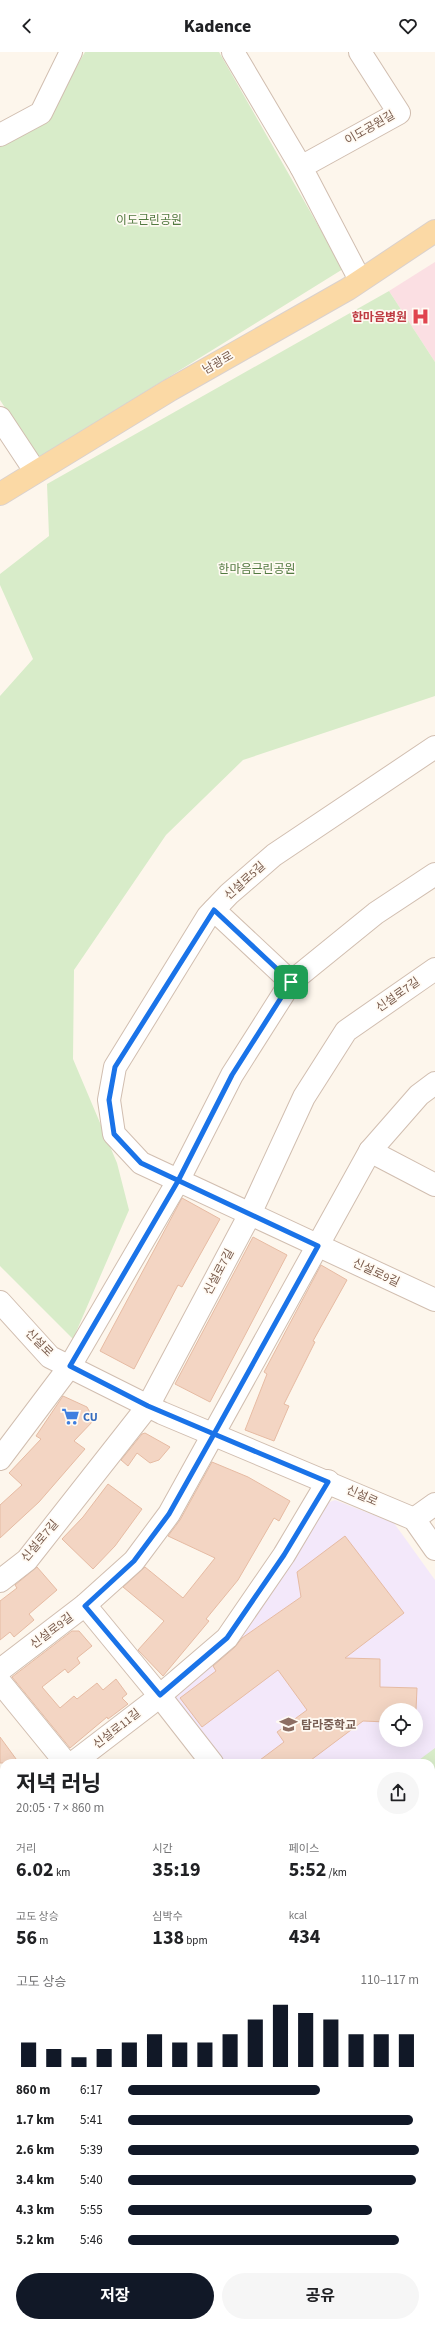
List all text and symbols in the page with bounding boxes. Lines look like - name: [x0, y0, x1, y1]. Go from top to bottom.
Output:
- text: Kadence: [184, 14, 251, 39]
- icon: back: [16, 15, 38, 37]
- icon: heart: [397, 15, 419, 37]
- street label: 이도공원길: [342, 107, 398, 149]
- park label: 이도근린공원: [116, 212, 182, 229]
- hospital icon: 한마음병원: [410, 307, 430, 327]
- place label: 한마음병원: [352, 309, 407, 326]
- street label: 남광로: [199, 347, 237, 379]
- park label: 한마음근린공원: [218, 561, 296, 578]
- street label: 신설로5길: [221, 858, 269, 904]
- pin: [274, 965, 308, 999]
- icon: arrive: [280, 971, 302, 993]
- street label: 신설로7길: [373, 974, 423, 1016]
- street label: 신설로7길: [200, 1246, 238, 1298]
- street label: 신설로9길: [350, 1255, 402, 1291]
- street label: 신설로: [21, 1325, 57, 1361]
- supermarket icon: CU: [60, 1407, 80, 1427]
- place label: CU: [83, 1409, 98, 1426]
- street label: 신설로: [343, 1481, 381, 1511]
- street label: 신설로7길: [17, 1516, 63, 1566]
- street label: 신설로9길: [27, 1609, 77, 1653]
- map controls: [379, 1703, 423, 1747]
- button: locate: [379, 1703, 423, 1747]
- street label: 신설로11길: [90, 1705, 144, 1753]
- school or university icon: 탐라중학교: [278, 1715, 298, 1735]
- place label: 탐라중학교: [301, 1717, 356, 1734]
- text: 저녁 러닝: [16, 1768, 101, 1800]
- button: share: [377, 1772, 419, 1814]
- text: 20:05 · 7 × 860 m: [16, 1799, 104, 1817]
- text: 거리: [16, 1841, 36, 1856]
- text: 시간: [152, 1841, 173, 1856]
- text: 페이스: [289, 1841, 319, 1856]
- text: 6.02: [16, 1856, 54, 1884]
- text: 35:19: [152, 1856, 201, 1884]
- text: 5:52: [289, 1856, 326, 1884]
- text: km: [54, 1865, 70, 1880]
- text: /km: [326, 1865, 347, 1880]
- text: kcal: [289, 1908, 307, 1923]
- text: 고도 상승: [16, 1909, 59, 1924]
- text: 심박수: [152, 1909, 183, 1924]
- text: 434: [289, 1923, 320, 1951]
- text: 56: [16, 1924, 37, 1952]
- text: 138: [152, 1924, 184, 1952]
- text: m: [37, 1933, 48, 1948]
- text: bpm: [184, 1933, 208, 1948]
- text: 110–117 m: [361, 1971, 419, 1989]
- text: 고도 상승: [16, 1973, 66, 1991]
- text: 860 m: [16, 2081, 50, 2099]
- text: 6:17: [80, 2081, 103, 2099]
- text: 1.7 km: [16, 2111, 55, 2129]
- text: 5:41: [80, 2111, 103, 2129]
- text: 2.6 km: [16, 2141, 55, 2159]
- text: 5:39: [80, 2141, 103, 2159]
- text: 3.4 km: [16, 2171, 55, 2189]
- text: 5:40: [80, 2171, 103, 2189]
- text: 4.3 km: [16, 2201, 55, 2219]
- text: 5:55: [80, 2201, 103, 2219]
- text: 5.2 km: [16, 2231, 55, 2249]
- text: 5:46: [80, 2231, 103, 2249]
- button: 저장: [16, 2273, 214, 2319]
- button: 공유: [222, 2273, 419, 2319]

